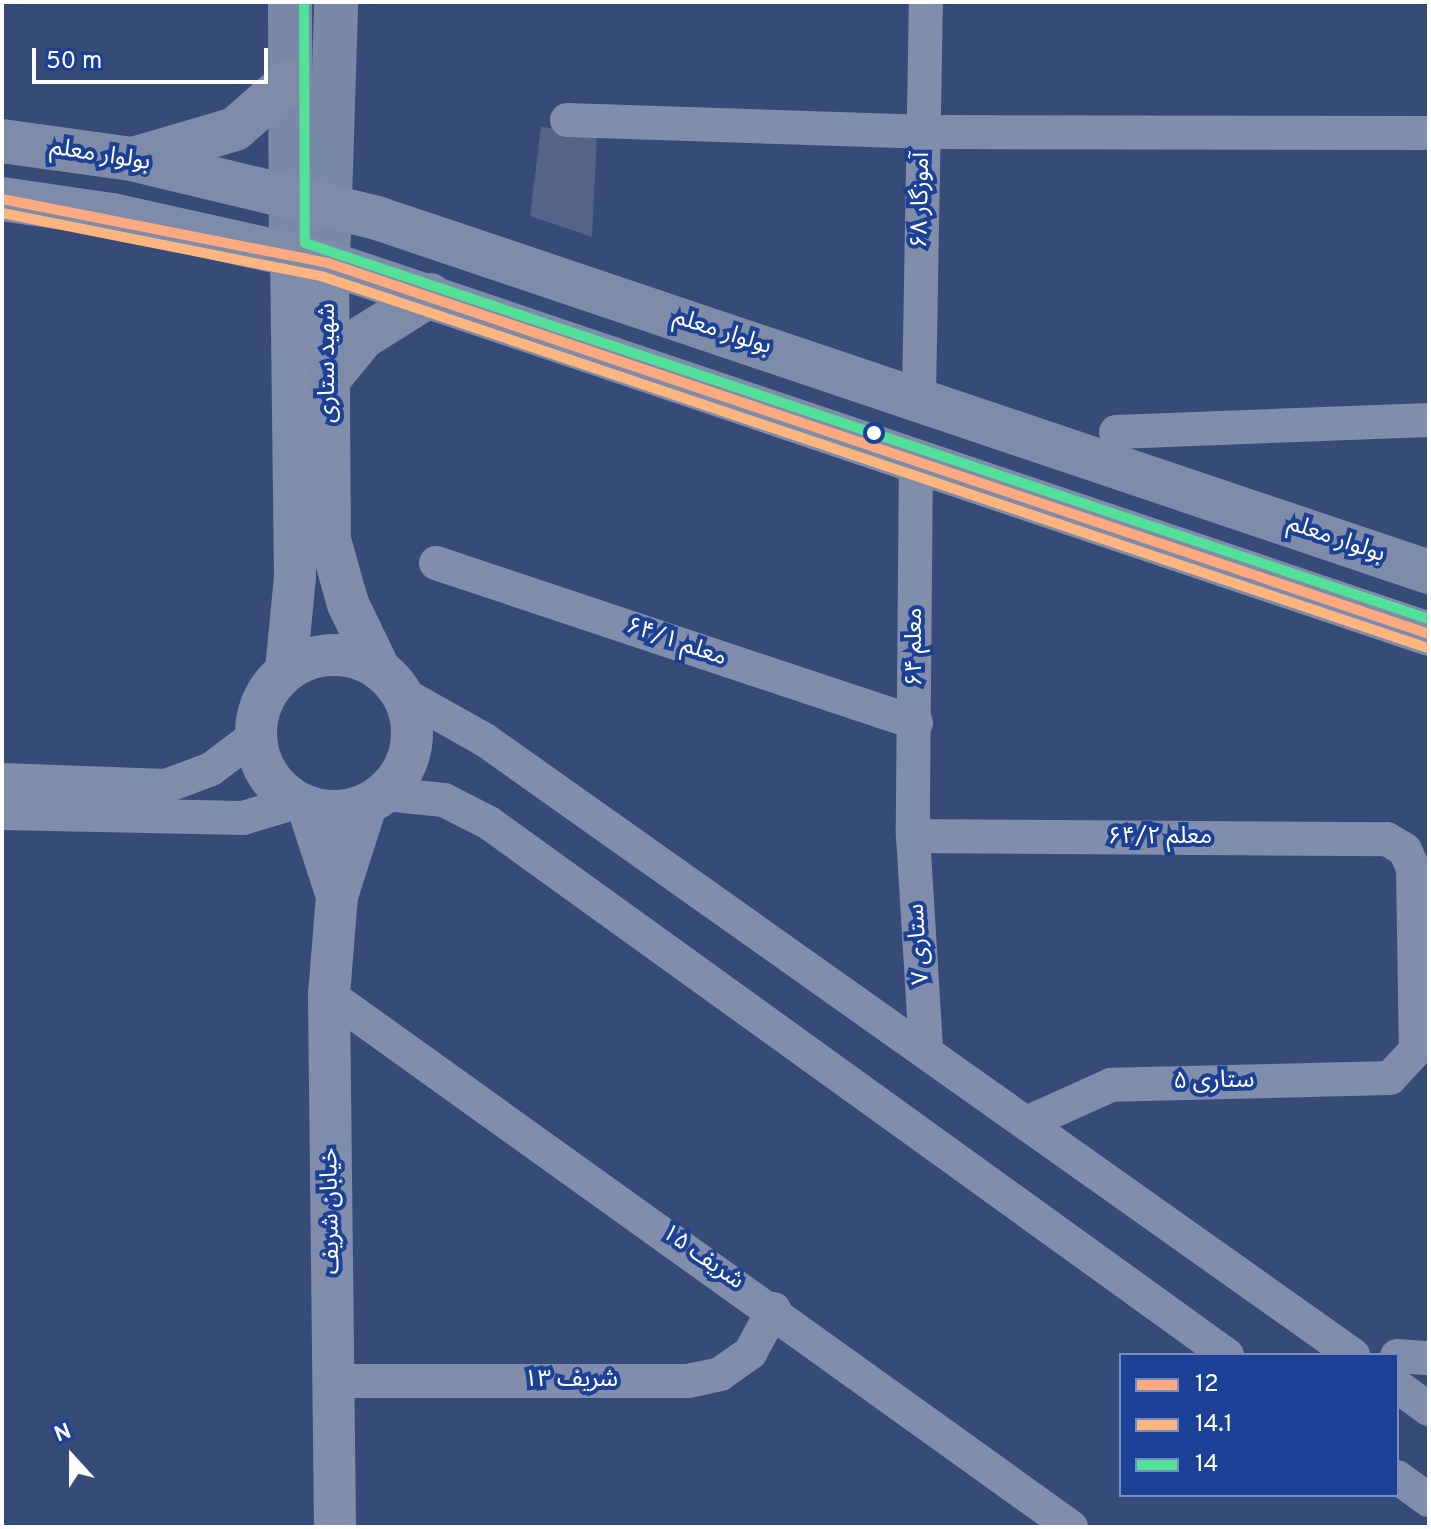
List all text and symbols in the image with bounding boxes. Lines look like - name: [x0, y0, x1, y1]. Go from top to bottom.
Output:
- scale bar: [36, 32, 272, 82]
- text: 50 m: [46, 47, 102, 77]
- street label: بولوار معلم: [48, 134, 152, 178]
- street label: آموزگار ۶۸: [907, 152, 937, 248]
- street label: شهید ستاری: [315, 303, 343, 423]
- street label: بولوار معلم: [669, 304, 775, 362]
- unlabelled marker: [866, 425, 882, 441]
- street label: بولوار معلم: [1283, 510, 1389, 570]
- street label: معلم ۶۴: [902, 608, 930, 686]
- street label: معلم ۶۴/۱: [622, 612, 730, 674]
- street label: معلم ۶۴/۲: [1108, 824, 1212, 852]
- street label: ستاری ۷: [903, 903, 937, 985]
- street label: ستاری ۵: [1173, 1067, 1255, 1097]
- street label: خیابان شریف: [316, 1147, 348, 1275]
- street label: شریف ۱۵: [655, 1219, 749, 1297]
- legend: [1119, 1353, 1399, 1497]
- street label: شریف ۱۳: [524, 1367, 618, 1395]
- text: 12: [1195, 1370, 1219, 1400]
- text: 14.1: [1195, 1410, 1233, 1440]
- north arrow: [32, 1417, 112, 1497]
- text: N: [51, 1419, 75, 1450]
- text: 14: [1195, 1450, 1218, 1480]

